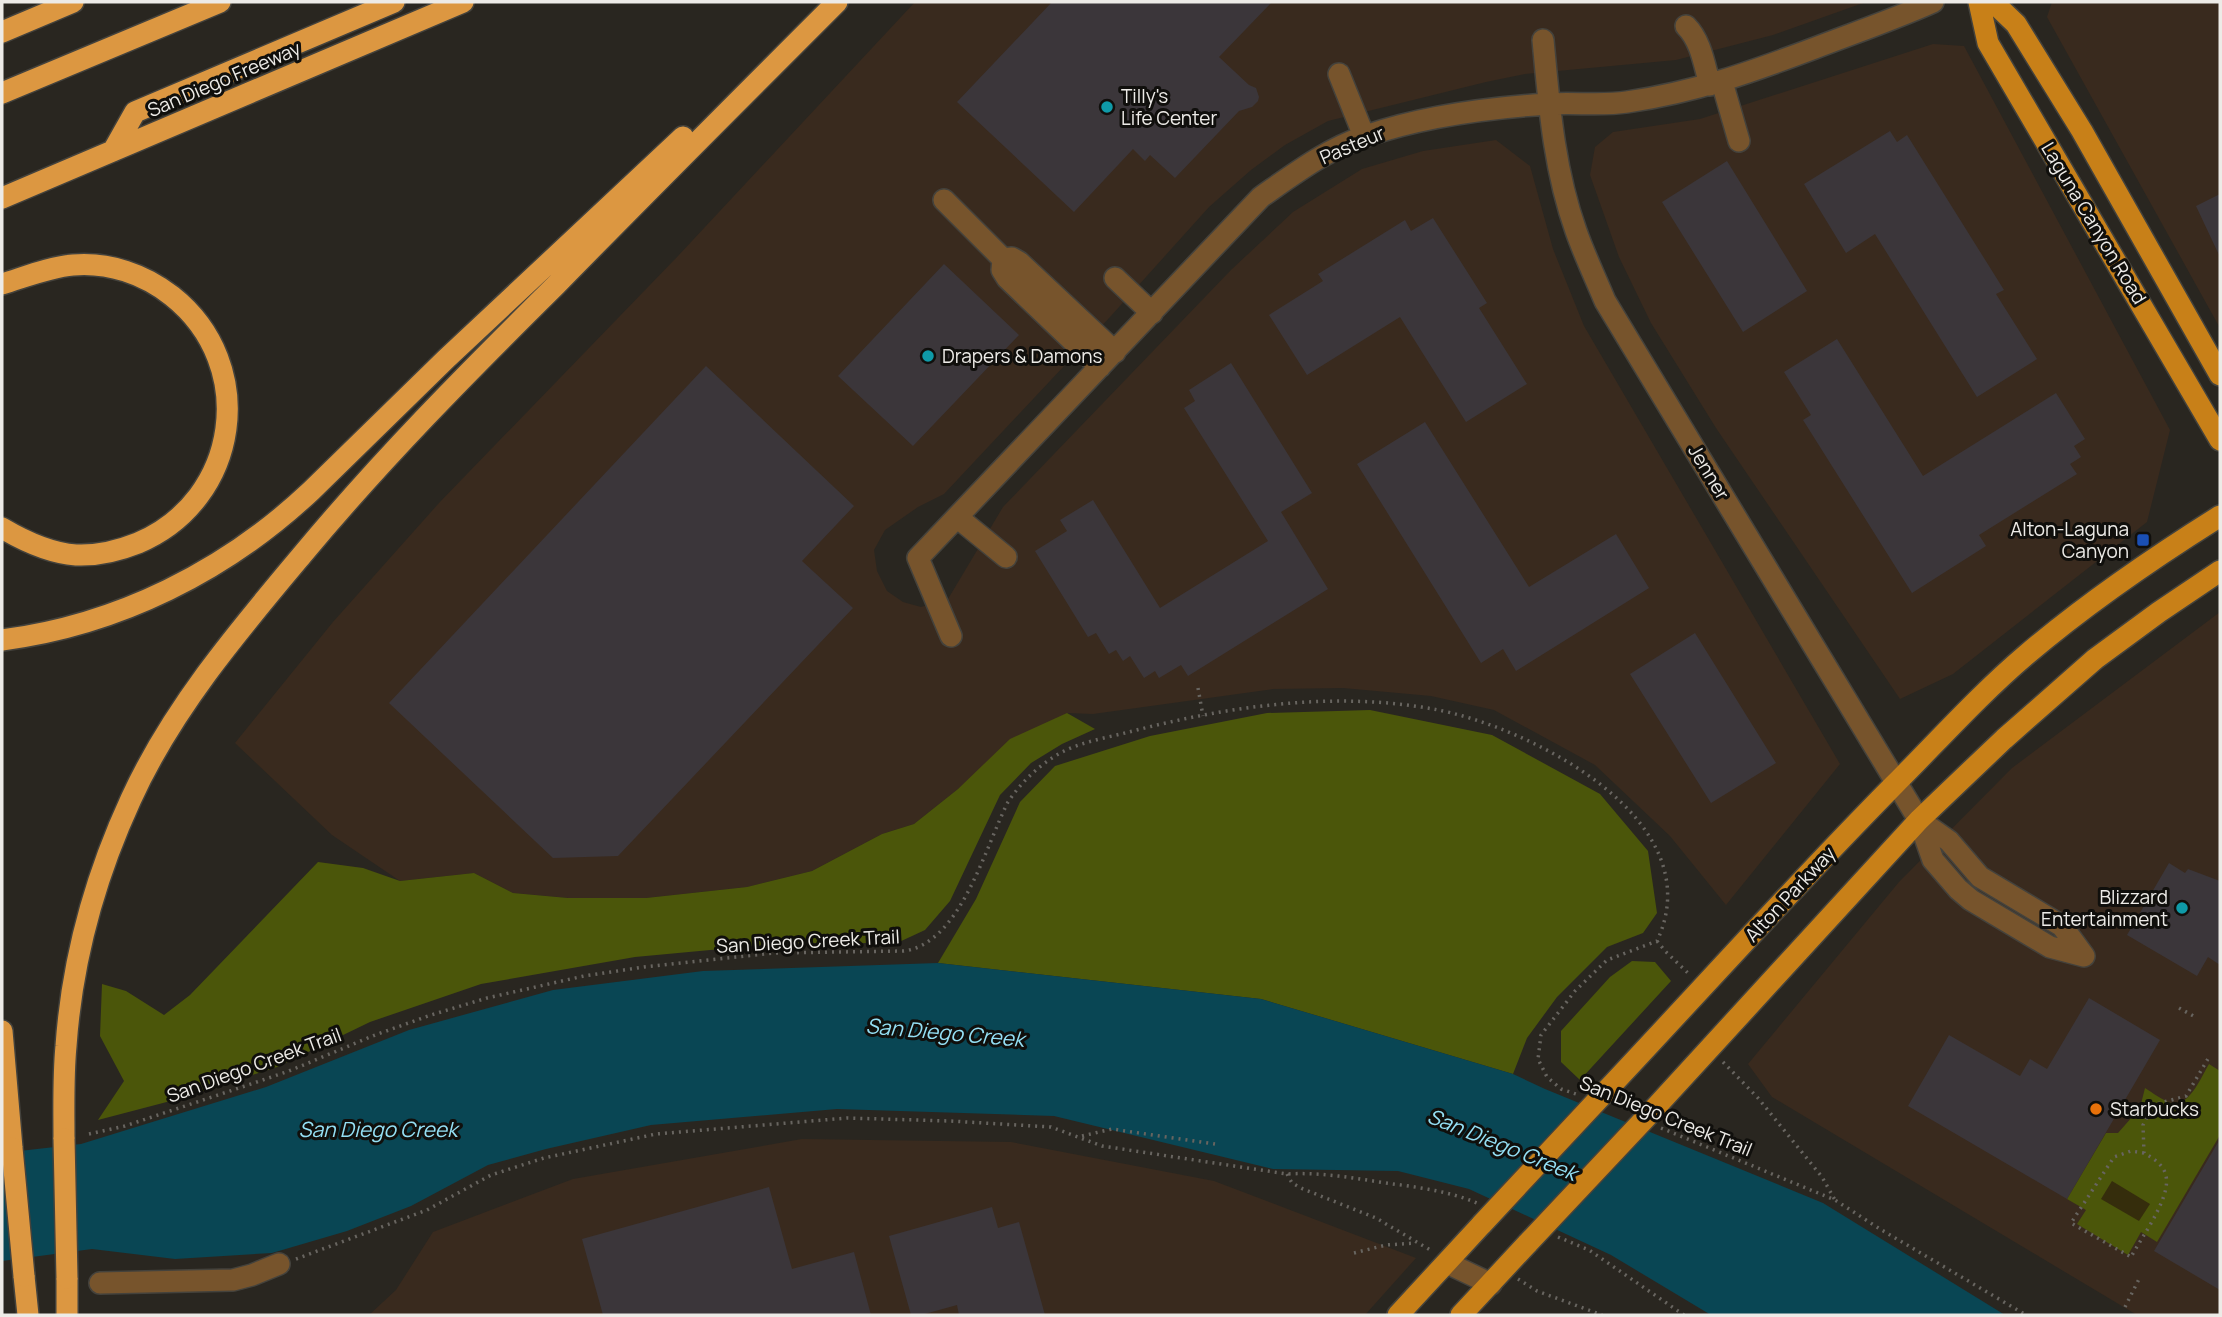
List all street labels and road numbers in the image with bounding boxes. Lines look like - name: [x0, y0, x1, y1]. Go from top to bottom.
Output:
- street label: San Diego Freeway: [143, 35, 305, 123]
- street label: Pasteur: [1316, 120, 1389, 170]
- street label: Laguna Canyon Road: [2035, 137, 2153, 309]
- street label: Jenner: [1682, 440, 1736, 505]
- street label: Alton Parkway: [1739, 841, 1841, 947]
- street label: San Diego Creek Trail: [715, 923, 901, 959]
- street label: San Diego Creek Trail: [163, 1021, 345, 1109]
- street label: San Diego Creek Trail: [1576, 1069, 1756, 1163]

